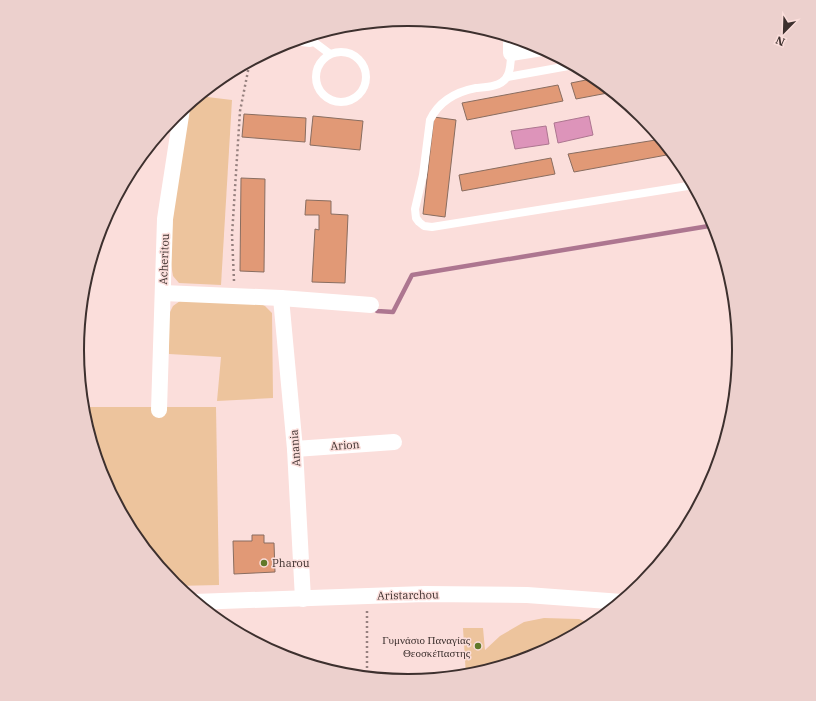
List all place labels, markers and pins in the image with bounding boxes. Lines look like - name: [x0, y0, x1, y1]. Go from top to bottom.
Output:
- place label: Pharou: [272, 556, 310, 570]
- marker: Pharou: [259, 558, 269, 568]
- place label: Γυμνάσιο Παναγίας Θεοσκέπαστης: [382, 633, 471, 660]
- marker: Γυμνάσιο Παναγίας Θεοσκέπαστης: [473, 641, 483, 651]

